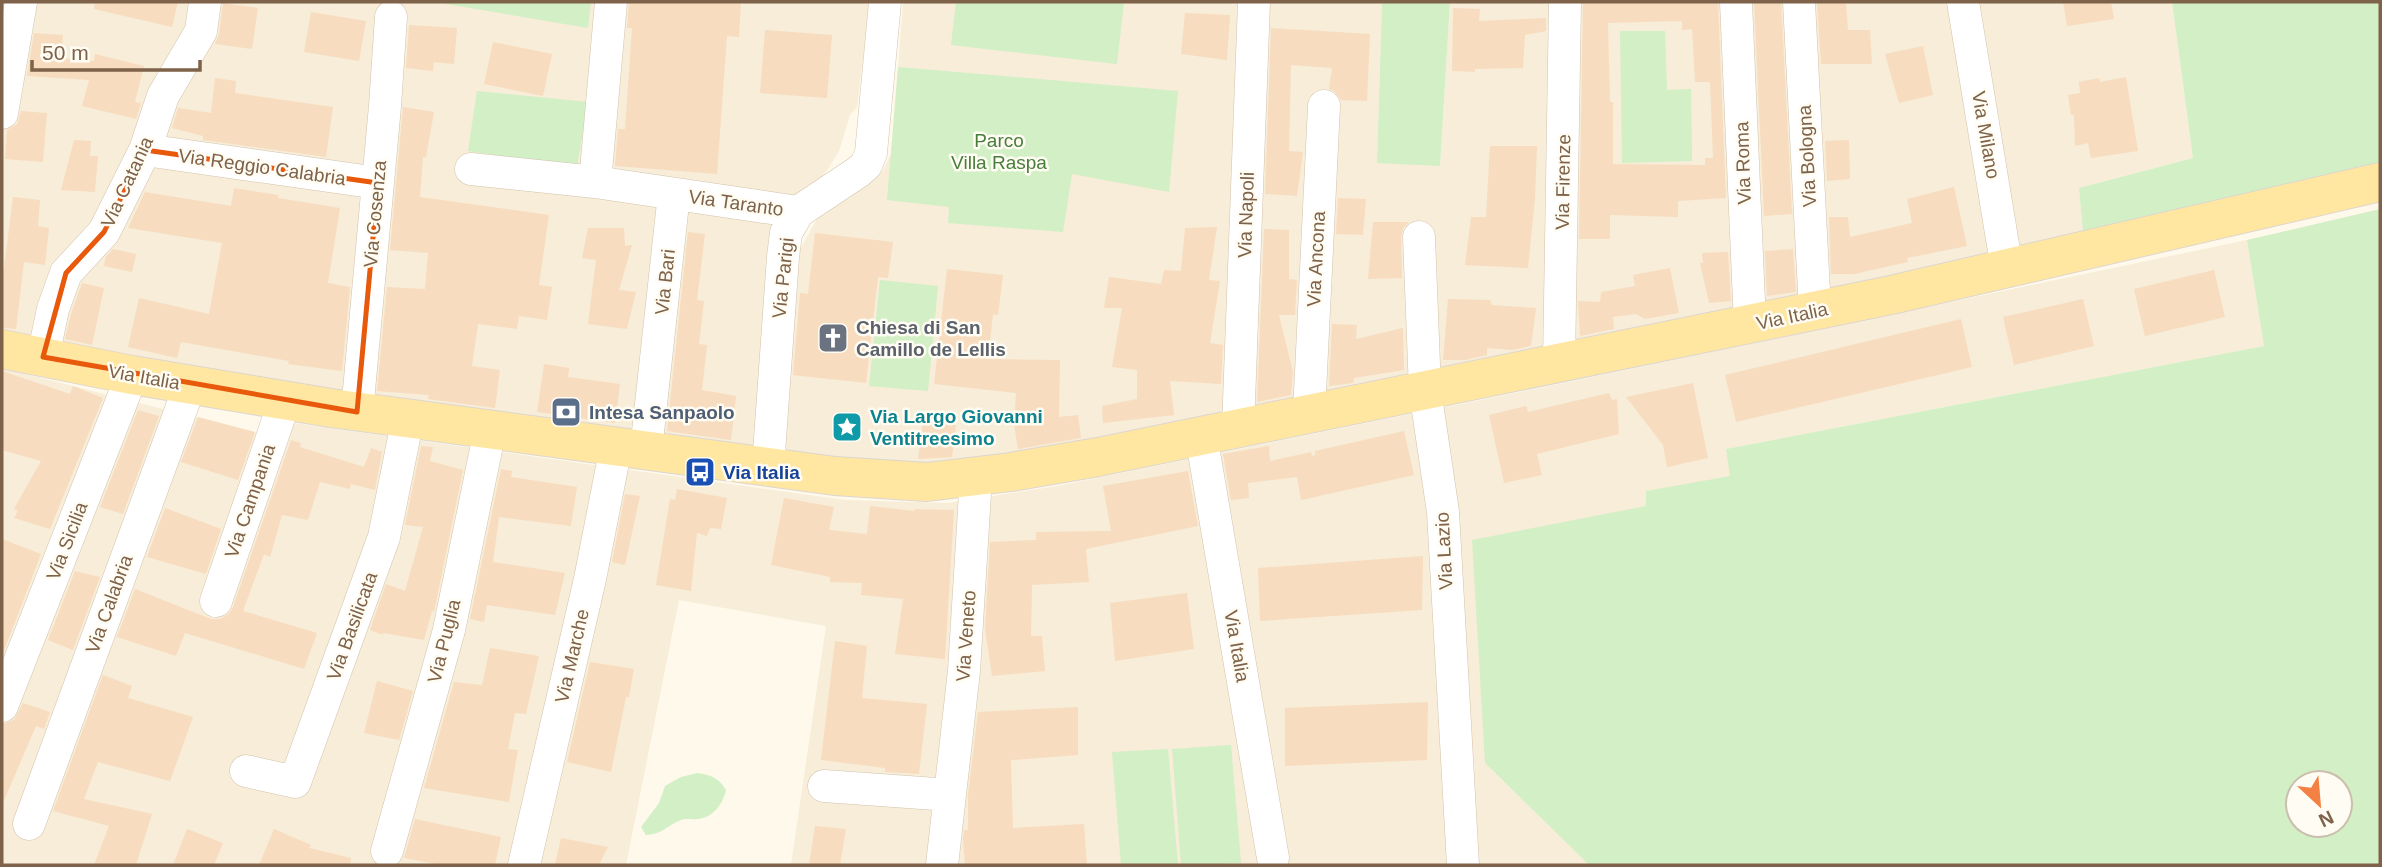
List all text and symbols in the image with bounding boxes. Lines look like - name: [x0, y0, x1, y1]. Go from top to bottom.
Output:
- scale bar: [32, 28, 200, 72]
- text: 50 m: [42, 41, 89, 64]
- street label: Via Milano: [1968, 90, 2004, 180]
- street label: Via Bologna: [1794, 104, 1820, 208]
- street label: Via Roma: [1731, 121, 1755, 205]
- park label: Parco Villa Raspa: [951, 130, 1047, 173]
- street label: Via Catania: [97, 133, 157, 231]
- street label: Via Firenze: [1552, 134, 1574, 230]
- street label: Via Reggio Calabria: [177, 145, 347, 189]
- street label: Via Cosenza: [360, 159, 390, 268]
- street label: Via Napoli: [1234, 172, 1258, 258]
- street label: Via Taranto: [687, 186, 785, 220]
- street label: Via Ancona: [1303, 210, 1329, 307]
- street label: Via Parigi: [768, 237, 798, 319]
- street label: Via Bari: [651, 248, 679, 316]
- street label: Via Italia: [1754, 298, 1830, 334]
- place label: Chiesa di San Camillo de Lellis: [856, 317, 1006, 360]
- church icon: Chiesa di San Camillo de Lellis: [816, 321, 850, 355]
- street label: Via Italia: [106, 360, 182, 394]
- bank icon: Intesa Sanpaolo: [549, 395, 583, 429]
- place label: Intesa Sanpaolo: [589, 402, 735, 423]
- place label: Via Largo Giovanni Ventitreesimo: [870, 406, 1043, 449]
- place icon: Via Largo Giovanni Ventitreesimo: [830, 410, 864, 444]
- street label: Via Campania: [221, 441, 279, 561]
- bus stop icon: Via Italia: [683, 455, 717, 489]
- place label: Via Italia: [723, 462, 800, 483]
- street label: Via Sicilia: [42, 499, 92, 583]
- street label: Via Lazio: [1431, 512, 1457, 590]
- street label: Via Calabria: [81, 552, 137, 656]
- street label: Via Basilicata: [323, 569, 381, 683]
- street label: Via Veneto: [952, 590, 980, 682]
- street label: Via Puglia: [424, 597, 465, 685]
- street label: Via Marche: [551, 607, 593, 705]
- street label: Via Italia: [1220, 608, 1254, 684]
- north arrow: [2284, 769, 2354, 839]
- text: N: [2315, 806, 2337, 831]

